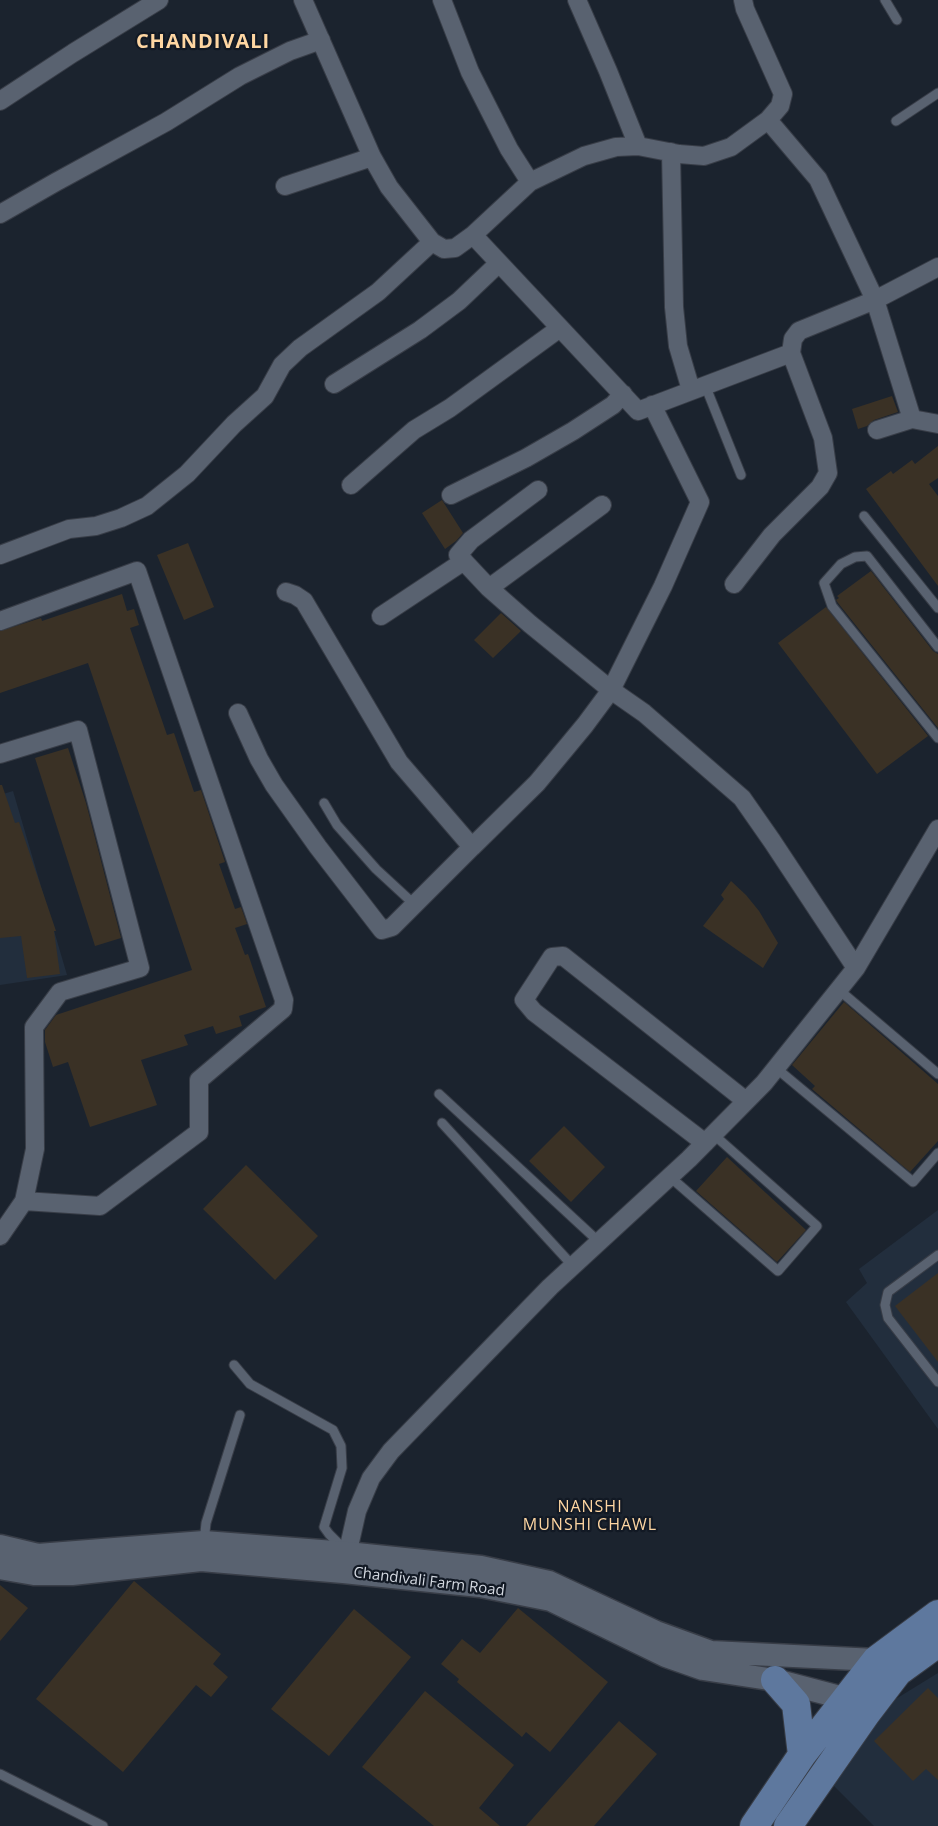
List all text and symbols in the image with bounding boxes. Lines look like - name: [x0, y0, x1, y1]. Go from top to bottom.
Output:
- district label: CHANDIVALI: [135, 30, 271, 54]
- district label: NANSHI MUNSHI CHAWL: [521, 1497, 659, 1535]
- street label: Chandivali Farm Road: [352, 1564, 506, 1600]

